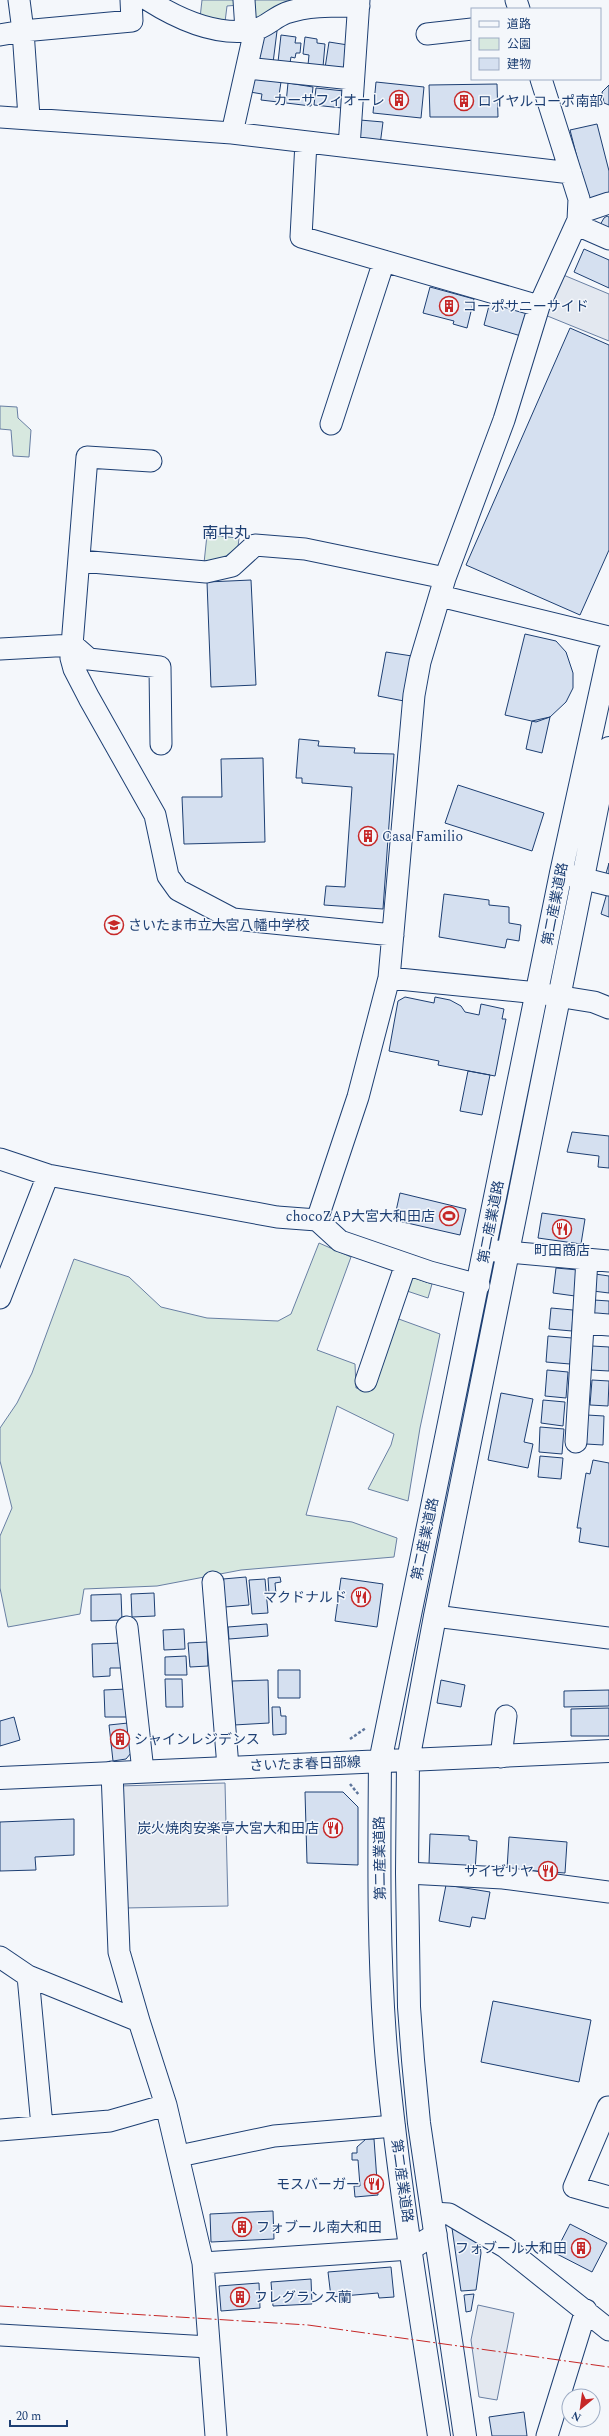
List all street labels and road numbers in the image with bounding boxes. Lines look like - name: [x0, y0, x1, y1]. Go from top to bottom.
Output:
- street label: 第二産業道路: [537, 861, 573, 947]
- street label: 第二産業道路: [473, 1179, 509, 1265]
- street label: 第二産業道路: [406, 1496, 444, 1582]
- street label: さいたま春日部線: [249, 1752, 361, 1776]
- street label: 第二産業道路: [369, 1816, 391, 1900]
- street label: 第二産業道路: [386, 2138, 418, 2224]

